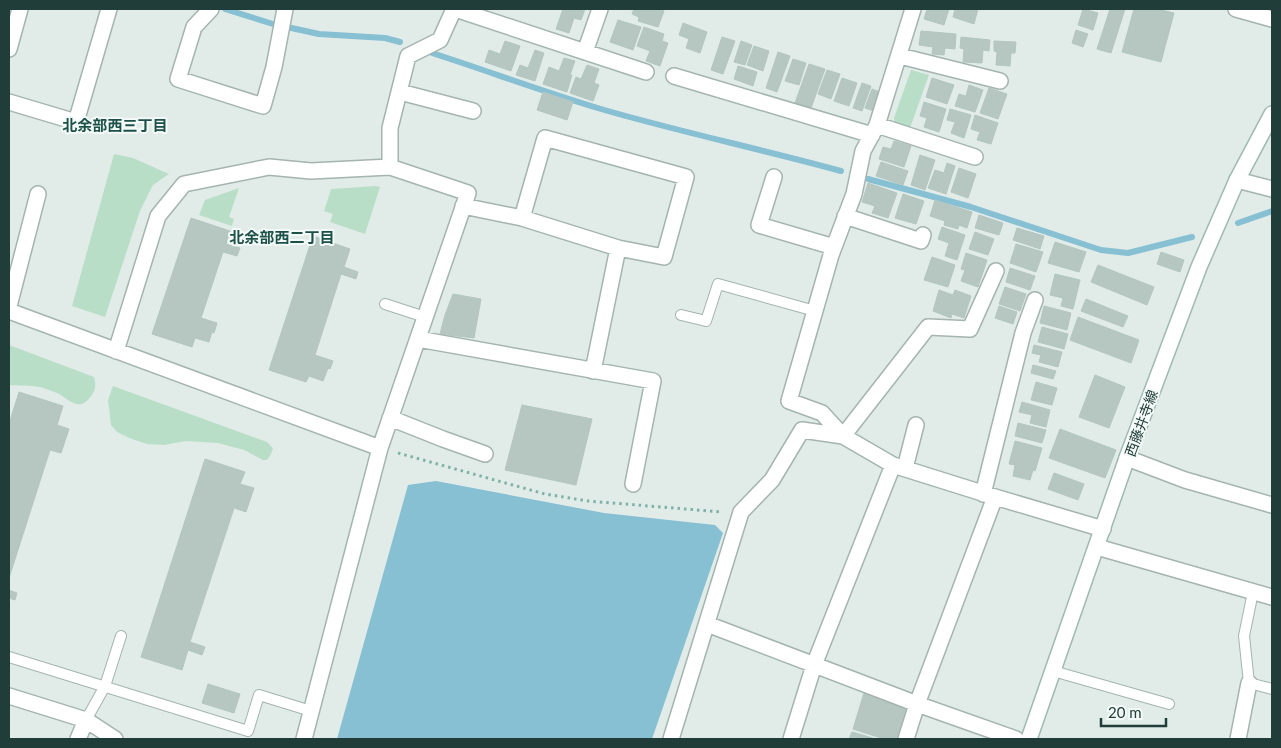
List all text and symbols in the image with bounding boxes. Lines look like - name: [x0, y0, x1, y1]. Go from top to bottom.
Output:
- district label: 北余部西三丁目: [62, 116, 168, 134]
- district label: 北余部西二丁目: [229, 228, 335, 246]
- street label: 西藤井寺線: [1121, 387, 1161, 459]
- scale bar: [1101, 696, 1166, 728]
- text: 20 m: [1108, 703, 1142, 721]

